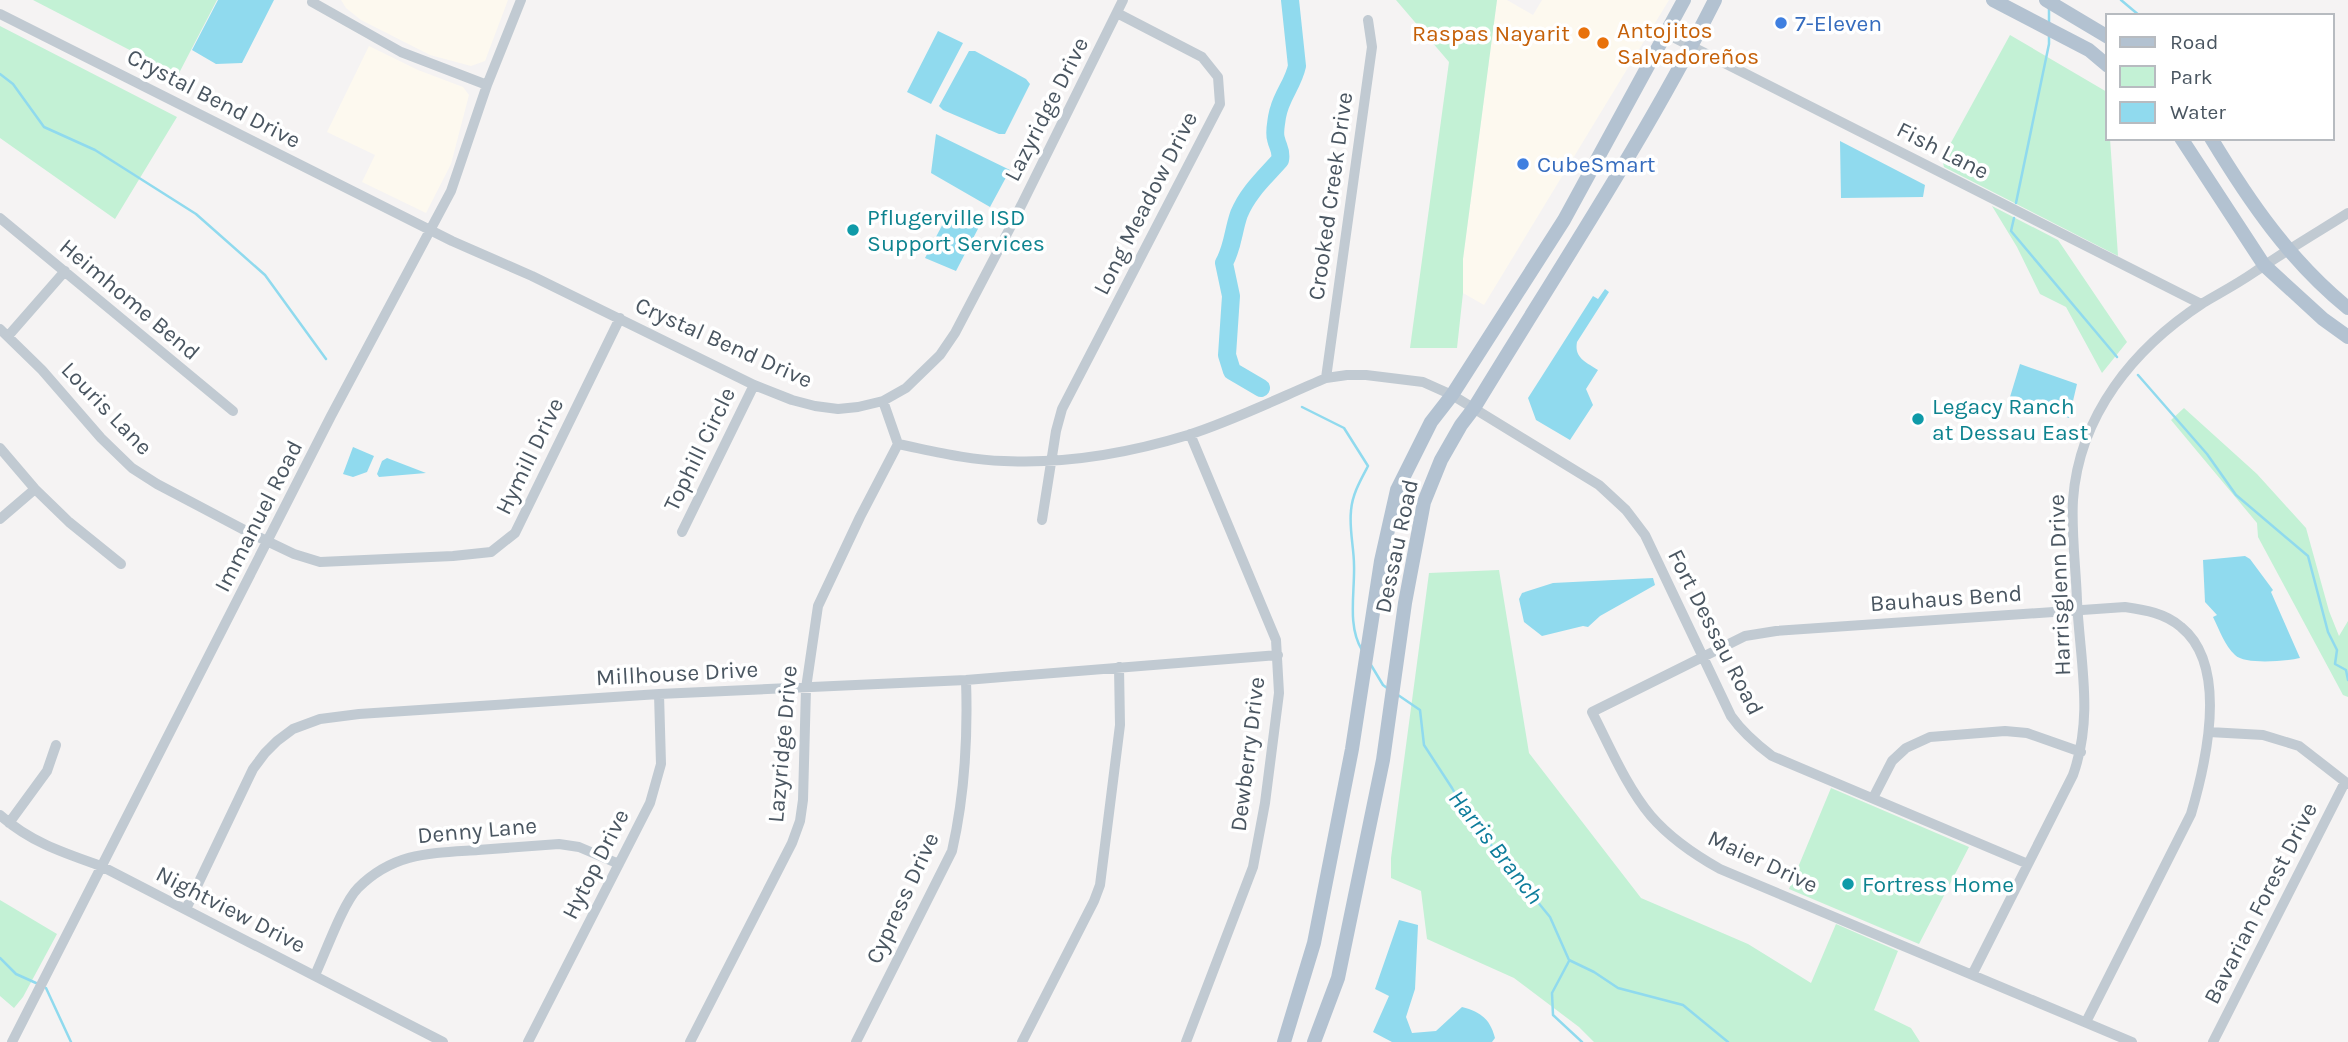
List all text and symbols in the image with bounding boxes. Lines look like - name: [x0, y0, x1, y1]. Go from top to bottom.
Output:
- place label: 7-Eleven: [1795, 10, 1882, 37]
- legend: [2106, 14, 2334, 140]
- marker: 7-Eleven: [1773, 15, 1789, 31]
- place label: Antojitos Salvadoreños: [1617, 17, 1759, 70]
- place label: Raspas Nayarit: [1412, 20, 1570, 47]
- marker: Raspas Nayarit: [1576, 25, 1592, 41]
- text: Road: [2170, 30, 2218, 54]
- street label: Lazyridge Drive: [999, 33, 1094, 186]
- marker: Antojitos Salvadoreños: [1595, 35, 1611, 51]
- street label: Crystal Bend Drive: [122, 43, 305, 154]
- text: Park: [2170, 65, 2213, 89]
- street label: Crooked Creek Drive: [1303, 90, 1358, 302]
- text: Water: [2170, 100, 2226, 124]
- street label: Long Meadow Drive: [1088, 107, 1203, 299]
- street label: Fish Lane: [1892, 116, 1993, 185]
- place label: CubeSmart: [1537, 151, 1656, 178]
- marker: CubeSmart: [1515, 156, 1531, 172]
- place label: Pflugerville ISD Support Services: [867, 204, 1045, 257]
- marker: Pflugerville ISD Support Services: [845, 222, 861, 238]
- street label: Heimhome Bend: [54, 233, 205, 366]
- street label: Crystal Bend Drive: [631, 291, 817, 394]
- street label: Louris Lane: [56, 356, 158, 461]
- street label: Tophill Circle: [658, 383, 741, 515]
- street label: Hymill Drive: [490, 393, 569, 519]
- place label: Legacy Ranch at Dessau East: [1932, 393, 2089, 446]
- marker: Legacy Ranch at Dessau East: [1910, 411, 1926, 427]
- street label: Immanuel Road: [209, 436, 308, 597]
- street label: Dessau Road: [1369, 477, 1424, 616]
- street label: Harrisglenn Drive: [2043, 494, 2076, 676]
- street label: Fort Dessau Road: [1662, 545, 1769, 720]
- street label: Bauhaus Bend: [1869, 580, 2023, 617]
- street label: Millhouse Drive: [595, 656, 759, 691]
- street label: Lazyridge Drive: [762, 664, 803, 824]
- street label: Dewberry Drive: [1225, 675, 1270, 833]
- water label: Harris Branch: [1443, 784, 1549, 910]
- street label: Bavarian Forest Drive: [2198, 798, 2323, 1008]
- street label: Hytop Drive: [556, 805, 635, 924]
- street label: Denny Lane: [416, 812, 538, 849]
- street label: Maier Drive: [1703, 824, 1822, 899]
- street label: Cypress Drive: [860, 828, 945, 968]
- street label: Nightview Drive: [152, 860, 310, 959]
- place label: Fortress Home: [1862, 871, 2014, 898]
- marker: Fortress Home: [1840, 876, 1856, 892]

